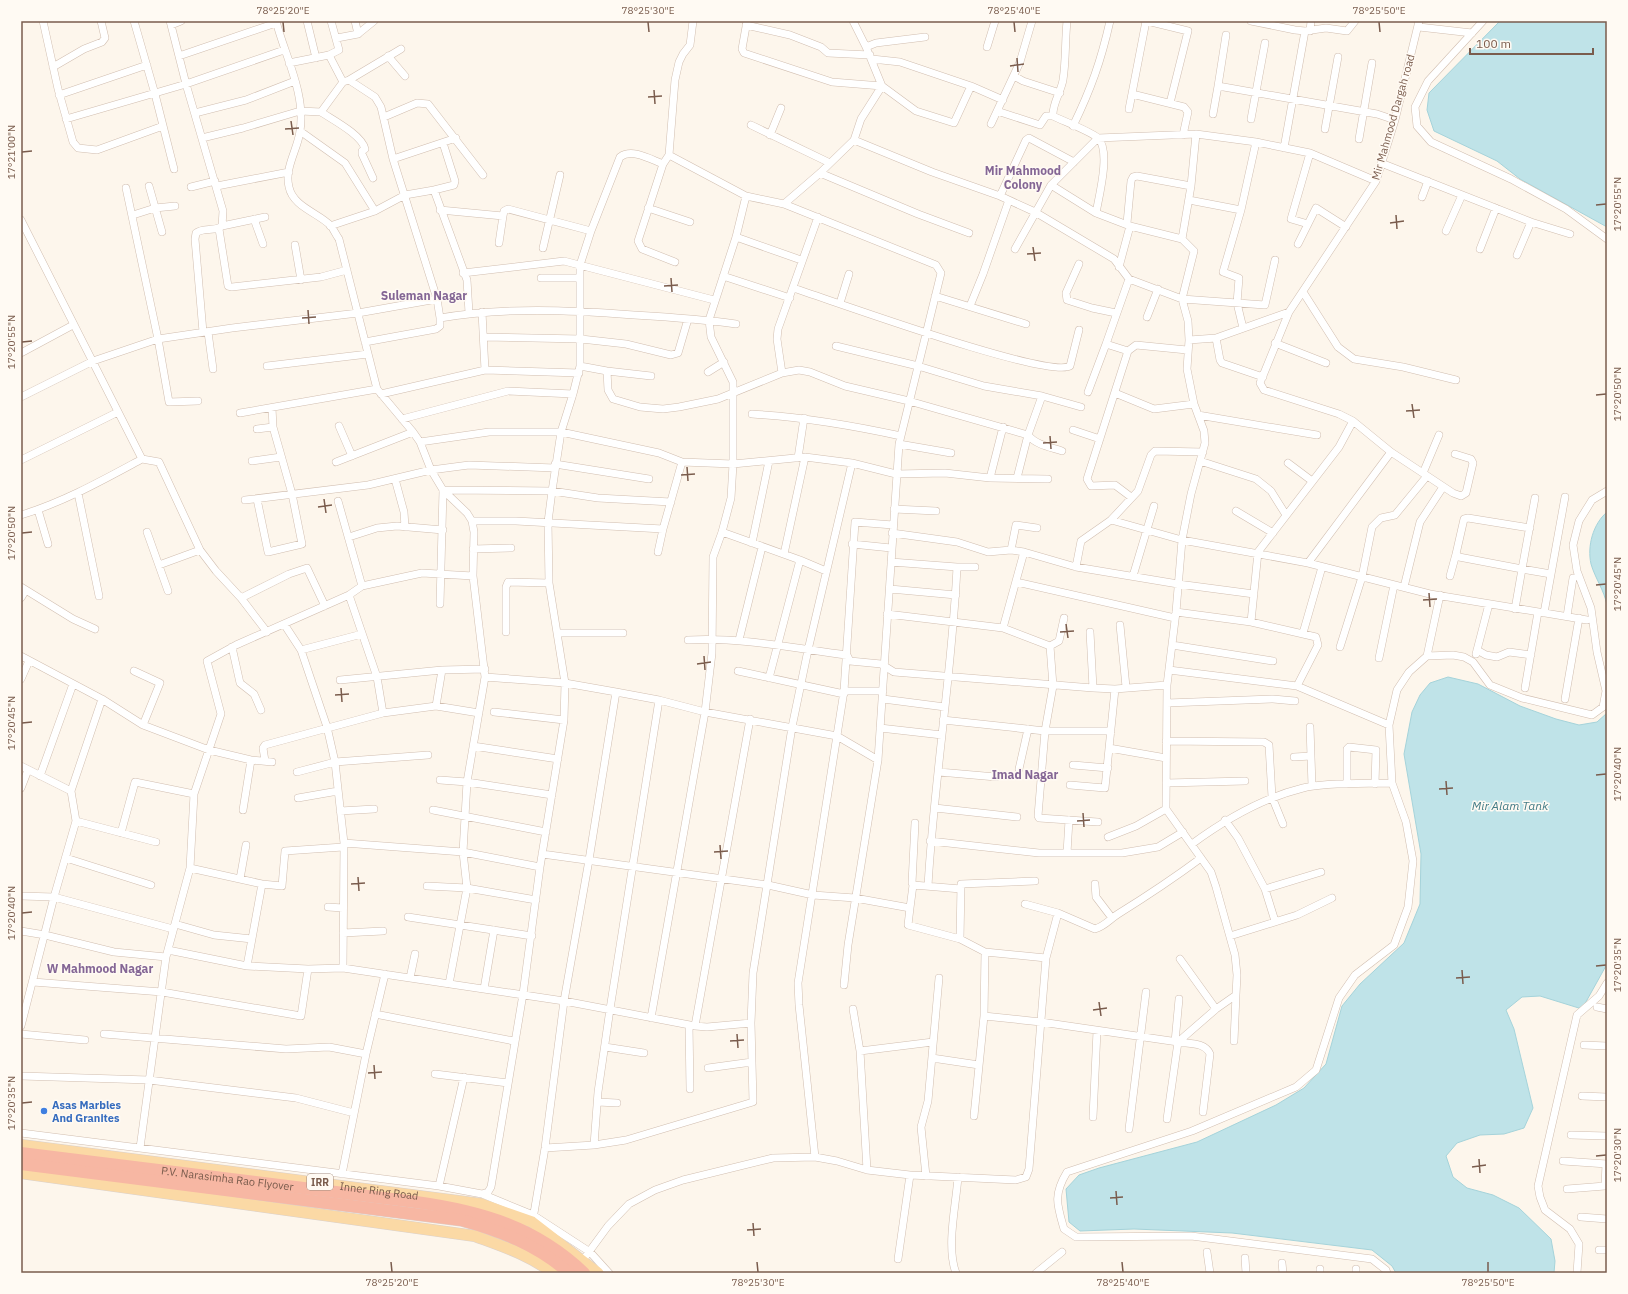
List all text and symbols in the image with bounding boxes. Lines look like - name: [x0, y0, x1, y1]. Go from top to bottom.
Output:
- text: 78°25'20"E: [256, 4, 310, 17]
- text: 78°25'30"E: [621, 4, 675, 17]
- text: 78°25'40"E: [987, 4, 1041, 17]
- text: 78°25'50"E: [1352, 4, 1406, 17]
- scale bar: [1470, 30, 1593, 56]
- text: 100 m: [1476, 36, 1511, 51]
- street label: Mir Mahmood Dargah road: [1368, 52, 1418, 182]
- text: 17°21'00"N: [5, 125, 18, 179]
- district label: Mir Mahmood Colony: [985, 163, 1061, 192]
- text: 17°20'55"N: [1611, 177, 1624, 231]
- district label: Suleman Nagar: [381, 288, 467, 303]
- text: 17°20'55"N: [5, 315, 18, 369]
- text: 17°20'50"N: [1611, 367, 1624, 421]
- text: 17°20'50"N: [5, 506, 18, 560]
- text: 17°20'45"N: [1611, 557, 1624, 611]
- text: 17°20'45"N: [5, 696, 18, 750]
- text: 17°20'40"N: [1611, 747, 1624, 801]
- district label: Imad Nagar: [992, 767, 1058, 782]
- water label: Mir Alam Tank: [1472, 798, 1549, 813]
- text: 17°20'40"N: [5, 886, 18, 940]
- text: 17°20'35"N: [1611, 938, 1624, 992]
- district label: W Mahmood Nagar: [47, 961, 153, 976]
- text: 17°20'35"N: [5, 1076, 18, 1130]
- place label: Asas Marbles And Granites: [52, 1098, 121, 1125]
- marker: Asas Marbles And Granites: [39, 1106, 49, 1116]
- text: 17°20'30"N: [1611, 1128, 1624, 1182]
- street label: P.V. Narasimha Rao Flyover: [160, 1163, 294, 1194]
- road number: IRR: [307, 1174, 333, 1190]
- street label: Inner Ring Road: [339, 1179, 419, 1203]
- text: 78°25'20"E: [365, 1276, 419, 1289]
- text: 78°25'30"E: [731, 1276, 785, 1289]
- text: 78°25'40"E: [1096, 1276, 1150, 1289]
- text: 78°25'50"E: [1461, 1276, 1515, 1289]

